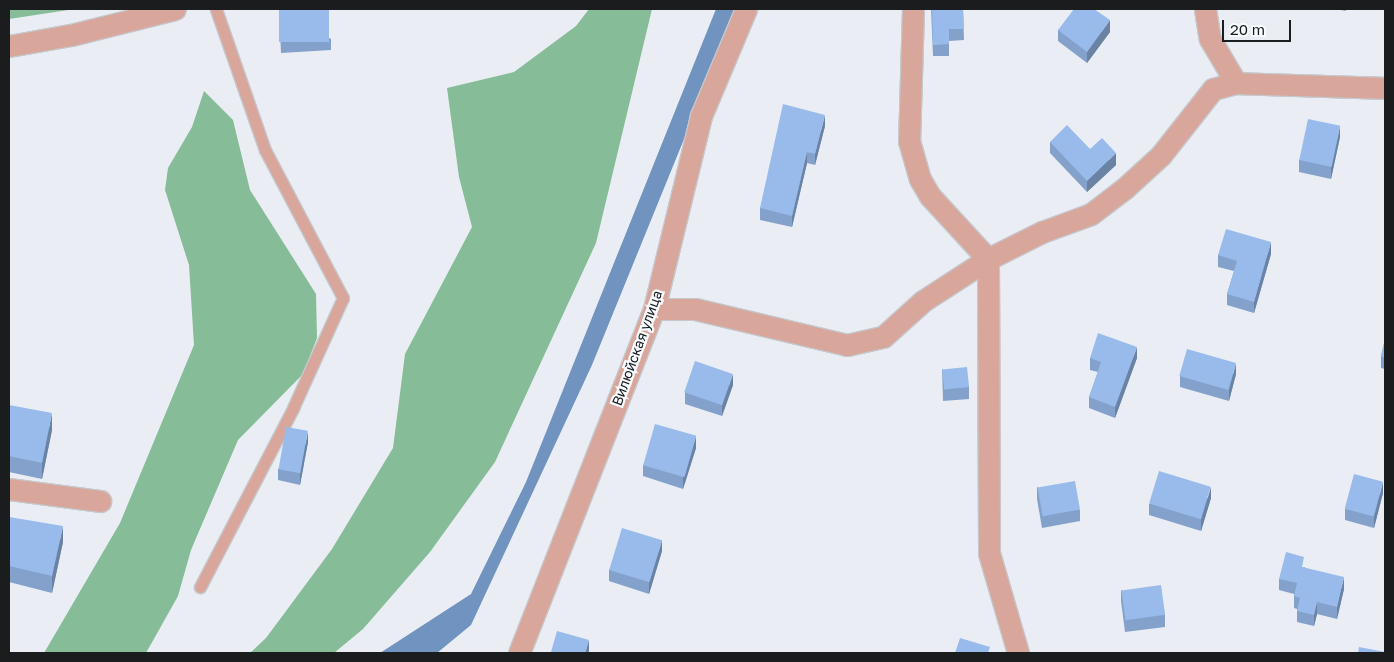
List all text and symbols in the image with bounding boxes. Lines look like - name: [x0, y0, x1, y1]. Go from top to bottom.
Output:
- scale bar: [1224, 10, 1293, 42]
- text: 20 m: [1230, 20, 1265, 38]
- street label: Вилюйская улица: [608, 288, 666, 408]

